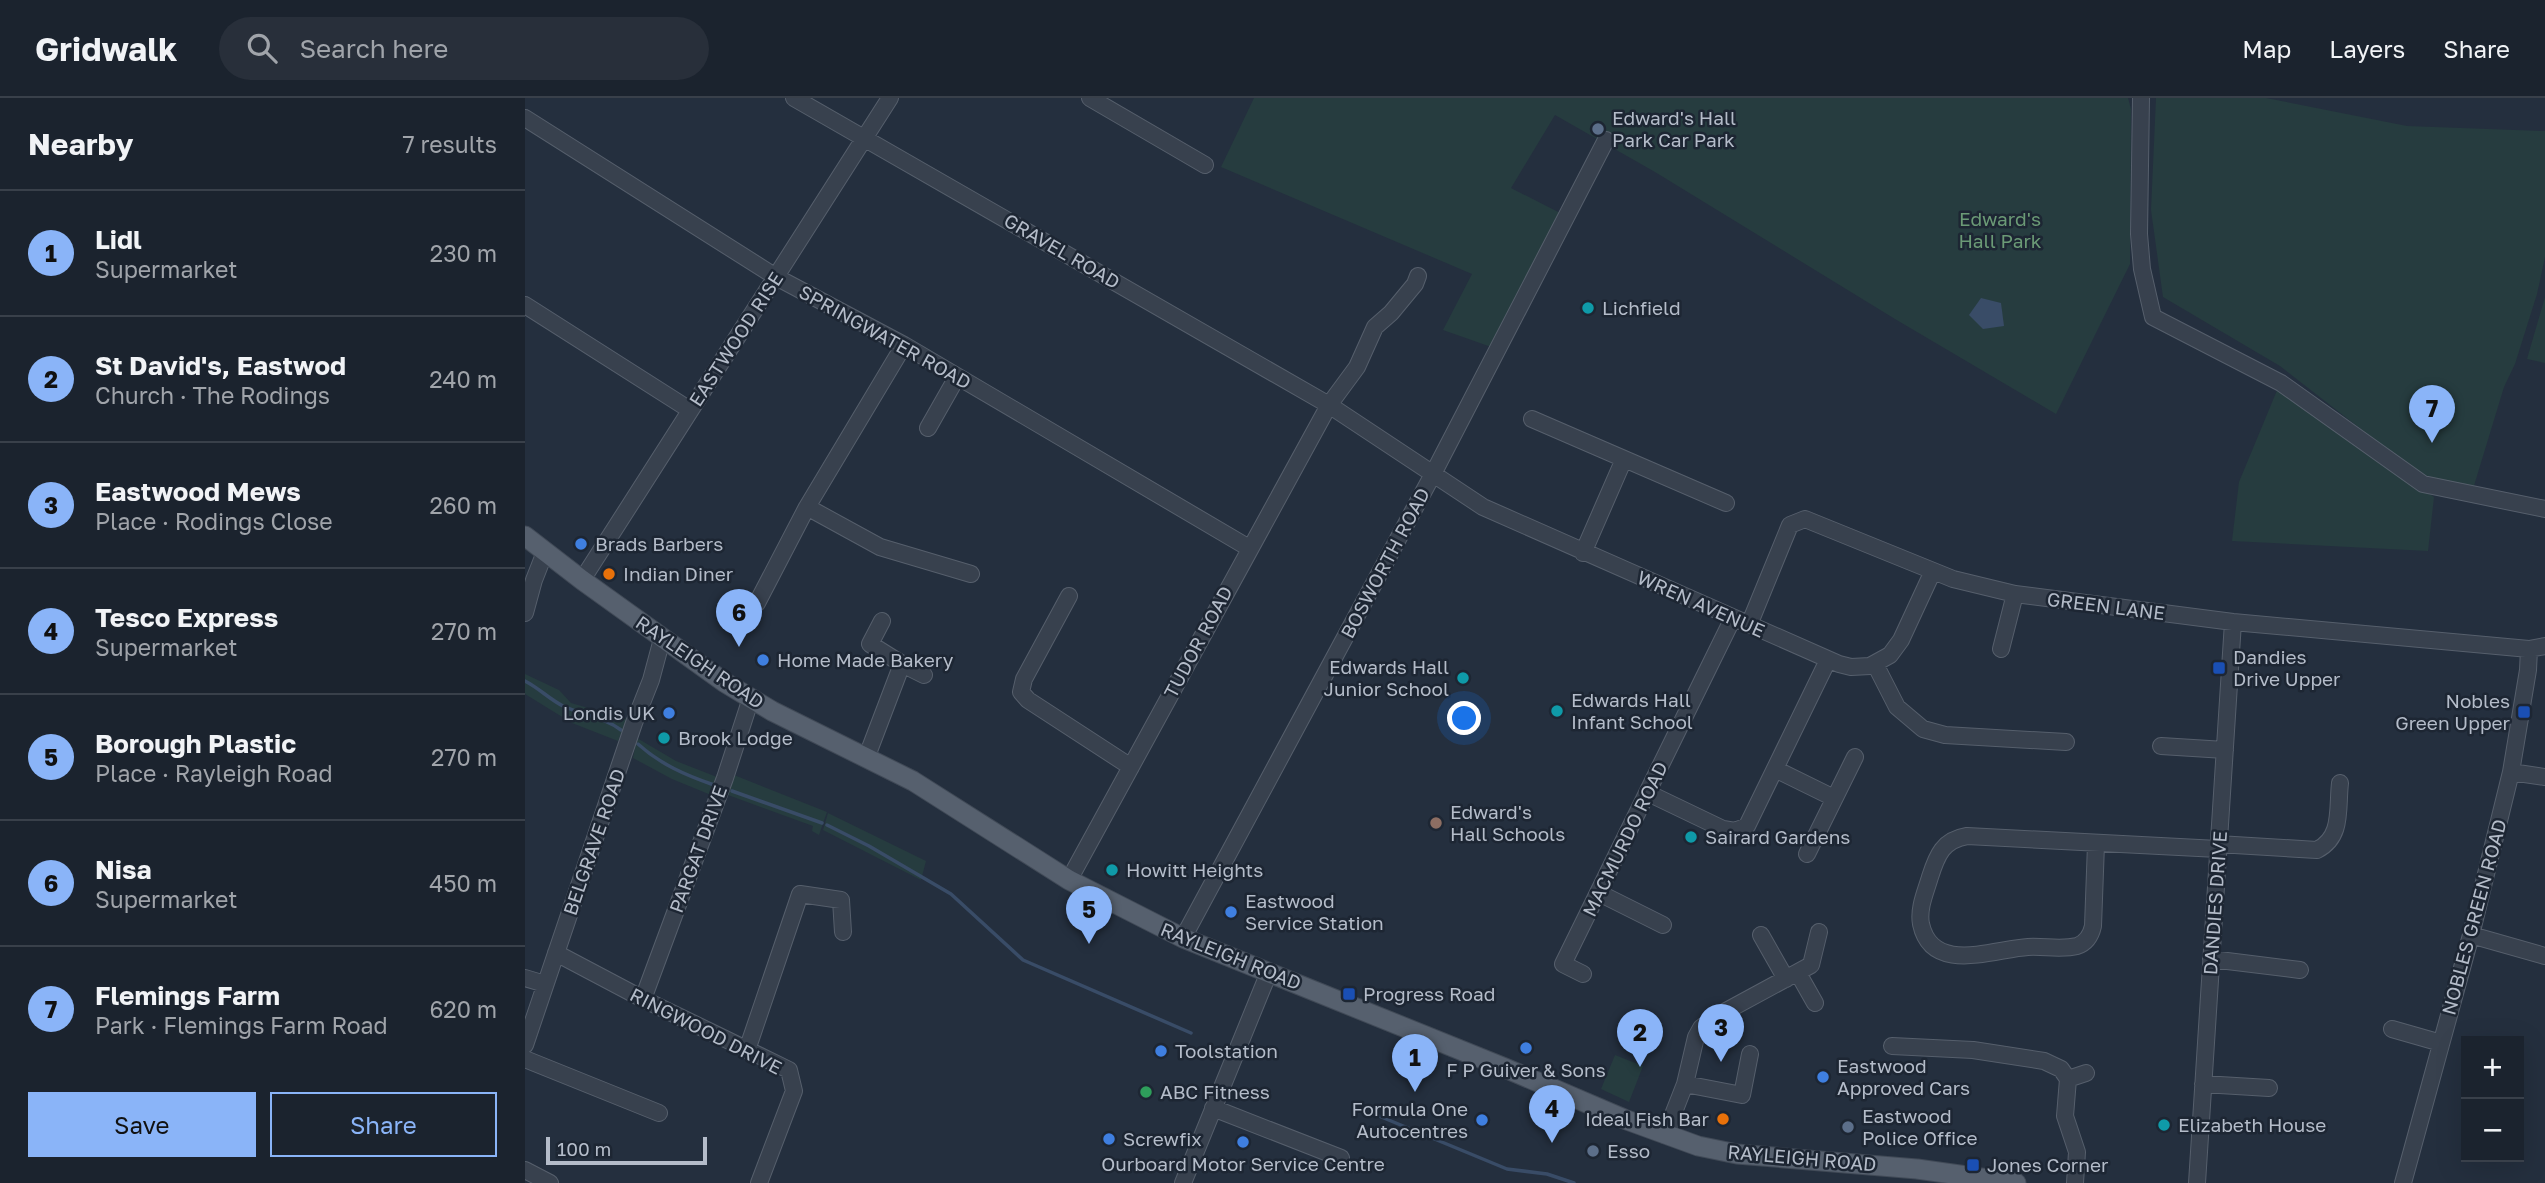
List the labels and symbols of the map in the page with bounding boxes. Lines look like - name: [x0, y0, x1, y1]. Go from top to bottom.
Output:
- place label: Edward's Hall Park Car Park: [1612, 106, 1736, 151]
- marker: Edward's Hall Park Car Park: [1590, 121, 1606, 137]
- park label: Edward's Hall Park: [1958, 207, 2042, 252]
- street label: GRAVEL ROAD: [1000, 208, 1124, 293]
- street label: EASTWOOD RISE: [684, 267, 788, 410]
- street label: SPRINGWATER ROAD: [795, 280, 975, 393]
- place label: Lichfield: [1602, 296, 1681, 319]
- marker: Lichfield: [1580, 300, 1596, 316]
- pin: 7: [2409, 385, 2455, 443]
- street label: BOSWORTH ROAD: [1335, 484, 1434, 642]
- place label: Brads Barbers: [595, 532, 723, 555]
- marker: Brads Barbers: [573, 536, 589, 552]
- place label: Indian Diner: [623, 562, 734, 585]
- street label: WREN AVENUE: [1634, 565, 1769, 642]
- marker: Indian Diner: [601, 566, 617, 582]
- street label: TUDOR ROAD: [1158, 582, 1237, 702]
- street label: GREEN LANE: [2046, 587, 2166, 624]
- pin: 6: [716, 589, 762, 647]
- street label: RAYLEIGH ROAD: [632, 610, 769, 713]
- place label: Dandies Drive Upper: [2233, 645, 2341, 690]
- place label: Home Made Bakery: [777, 648, 954, 671]
- marker: Home Made Bakery: [755, 652, 771, 668]
- place label: Edwards Hall Junior School: [1324, 655, 1449, 700]
- marker: Dandies Drive Upper: [2211, 660, 2227, 676]
- marker: Edwards Hall Junior School: [1455, 670, 1471, 686]
- place label: Edwards Hall Infant School: [1571, 688, 1693, 733]
- place label: Nobles Green Upper: [2395, 689, 2511, 734]
- place label: Londis UK: [563, 701, 655, 724]
- your location: [1447, 701, 1481, 735]
- marker: Edwards Hall Infant School: [1549, 703, 1565, 719]
- marker: Nobles Green Upper: [2516, 704, 2532, 720]
- marker: Londis UK: [661, 705, 677, 721]
- place label: Brook Lodge: [678, 726, 793, 749]
- marker: Brook Lodge: [656, 730, 672, 746]
- street label: MACMURDO ROAD: [1577, 758, 1672, 920]
- street label: BELGRAVE ROAD: [558, 766, 629, 918]
- street label: PARGAT DRIVE: [664, 782, 731, 916]
- place label: Edward's Hall Schools: [1450, 800, 1565, 845]
- marker: Edward's Hall Schools: [1428, 815, 1444, 831]
- street label: NOBLES GREEN ROAD: [2436, 816, 2511, 1017]
- place label: Sairard Gardens: [1705, 825, 1850, 848]
- marker: Sairard Gardens: [1683, 829, 1699, 845]
- street label: DANDIES DRIVE: [2198, 830, 2231, 976]
- place label: Howitt Heights: [1126, 858, 1263, 881]
- marker: Howitt Heights: [1104, 862, 1120, 878]
- pin: 5: [1066, 886, 1112, 944]
- place label: Eastwood Service Station: [1245, 889, 1384, 934]
- marker: Eastwood Service Station: [1223, 904, 1239, 920]
- street label: RAYLEIGH ROAD: [1158, 917, 1305, 994]
- street label: RINGWOOD DRIVE: [626, 982, 786, 1079]
- place label: Progress Road: [1363, 982, 1495, 1005]
- marker: Progress Road: [1341, 986, 1357, 1002]
- pin: 3: [1698, 1004, 1744, 1062]
- pin: 2: [1617, 1009, 1663, 1067]
- pin: 1: [1392, 1034, 1438, 1092]
- place label: Toolstation: [1175, 1039, 1278, 1062]
- marker: F P Guiver & Sons: [1518, 1040, 1534, 1056]
- marker: Toolstation: [1153, 1043, 1169, 1059]
- place label: Eastwood Approved Cars: [1837, 1054, 1970, 1099]
- place label: F P Guiver & Sons: [1446, 1058, 1606, 1081]
- marker: Eastwood Approved Cars: [1815, 1069, 1831, 1085]
- place label: ABC Fitness: [1160, 1080, 1270, 1103]
- marker: ABC Fitness: [1138, 1084, 1154, 1100]
- pin: 4: [1529, 1085, 1575, 1143]
- place label: Formula One Autocentres: [1351, 1097, 1468, 1142]
- place label: Eastwood Police Office: [1862, 1104, 1978, 1149]
- place label: Ideal Fish Bar: [1585, 1107, 1710, 1130]
- marker: Ideal Fish Bar: [1715, 1111, 1731, 1127]
- marker: Formula One Autocentres: [1474, 1112, 1490, 1128]
- place label: Elizabeth House: [2178, 1113, 2326, 1136]
- marker: Elizabeth House: [2156, 1117, 2172, 1133]
- marker: Eastwood Police Office: [1840, 1119, 1856, 1135]
- place label: Screwfix: [1123, 1127, 1202, 1150]
- marker: Screwfix: [1101, 1131, 1117, 1147]
- scale bar: [546, 1134, 707, 1166]
- marker: Ourboard Motor Service Centre: [1235, 1134, 1251, 1150]
- place label: Esso: [1607, 1139, 1650, 1162]
- street label: RAYLEIGH ROAD: [1727, 1140, 1878, 1175]
- marker: Esso: [1585, 1143, 1601, 1159]
- place label: Ourboard Motor Service Centre: [1101, 1152, 1385, 1175]
- place label: Jones Corner: [1987, 1153, 2109, 1176]
- marker: Jones Corner: [1965, 1157, 1981, 1173]

